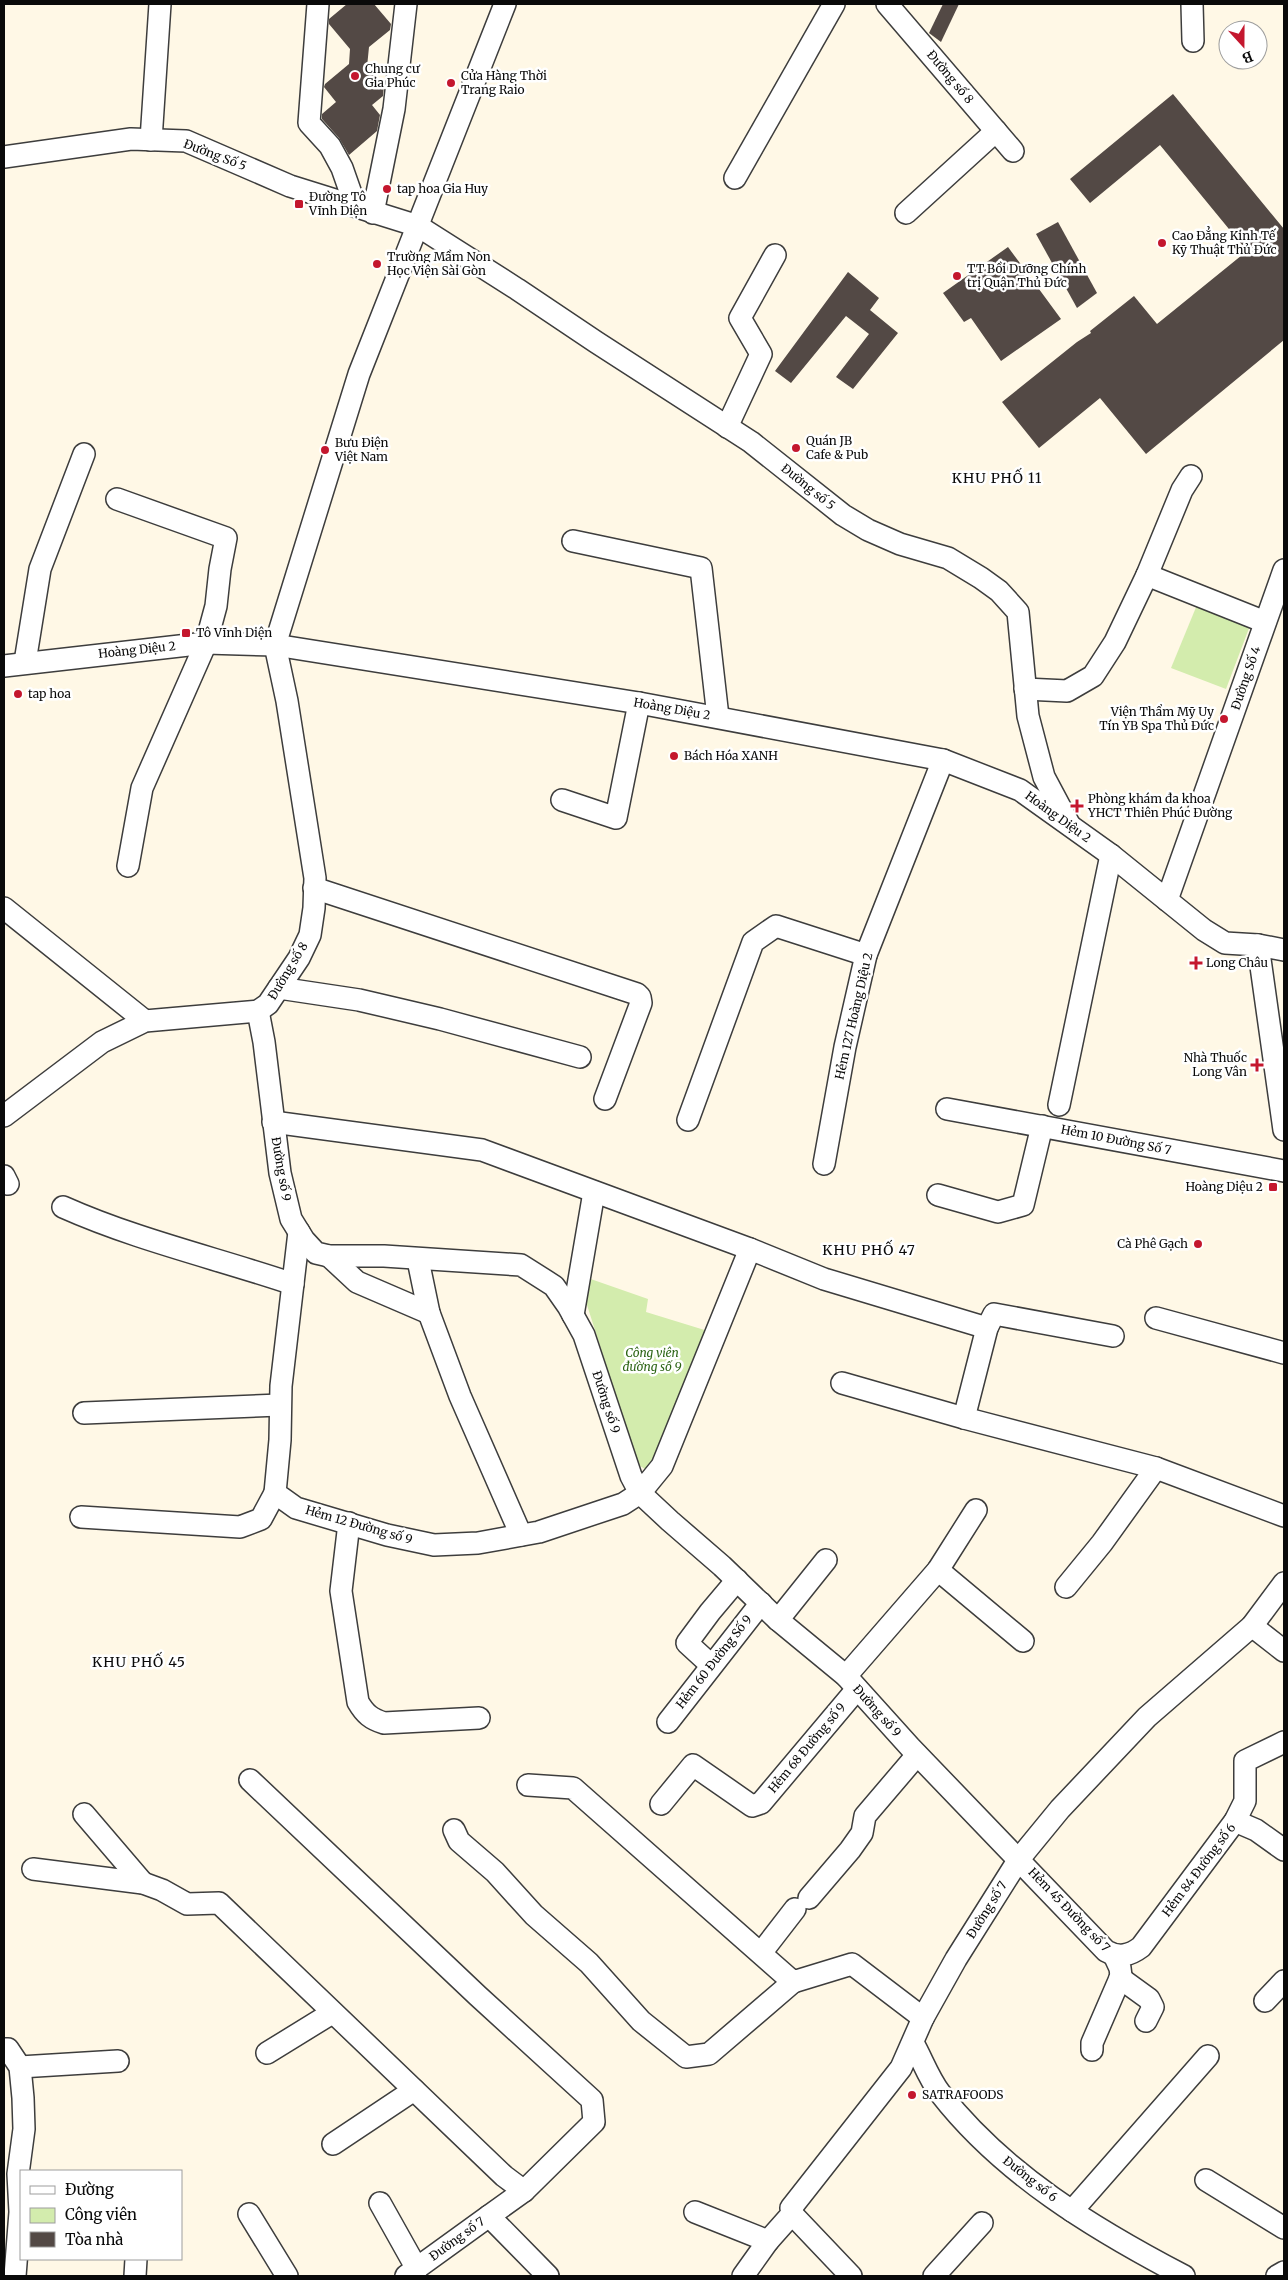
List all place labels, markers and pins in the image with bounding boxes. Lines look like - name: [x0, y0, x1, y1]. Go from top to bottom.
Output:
- place label: Chung cư Gia Phúc: [365, 61, 421, 90]
- place label: Cửa Hàng Thời Trang Raio: [461, 68, 547, 97]
- marker: Chung cư Gia Phúc: [349, 70, 361, 82]
- marker: Cửa Hàng Thời Trang Raio: [445, 77, 457, 89]
- place label: tap hoa Gia Huy: [397, 181, 488, 196]
- marker: tap hoa Gia Huy: [381, 183, 393, 195]
- place label: Đường Tô Vĩnh Diện: [308, 189, 367, 218]
- marker: Đường Tô Vĩnh Diện: [293, 198, 305, 210]
- place label: Cao Đẳng Kinh Tế Kỹ Thuật Thủ Đức: [1172, 226, 1277, 257]
- marker: Cao Đẳng Kinh Tế Kỹ Thuật Thủ Đức: [1156, 237, 1168, 249]
- place label: Trường Mầm Non Học Viện Sài Gòn: [387, 249, 491, 278]
- marker: Trường Mầm Non Học Viện Sài Gòn: [371, 258, 383, 270]
- place label: TT Bồi Dưỡng Chính trị Quận Thủ Đức: [967, 261, 1086, 290]
- marker: TT Bồi Dưỡng Chính trị Quận Thủ Đức: [951, 270, 963, 282]
- place label: Quán JB Cafe & Pub: [806, 433, 868, 462]
- place label: Bưu Điện Việt Nam: [334, 435, 389, 464]
- marker: Quán JB Cafe & Pub: [790, 442, 802, 454]
- marker: Bưu Điện Việt Nam: [319, 444, 331, 456]
- place label: Tô Vĩnh Diện: [196, 625, 272, 640]
- marker: Tô Vĩnh Diện: [180, 627, 192, 639]
- place label: tap hoa: [28, 686, 71, 701]
- marker: tap hoa: [12, 688, 24, 700]
- place label: Viện Thẩm Mỹ Uy Tín YB Spa Thủ Đức: [1099, 704, 1214, 733]
- marker: Viện Thẩm Mỹ Uy Tín YB Spa Thủ Đức: [1218, 713, 1230, 725]
- place label: Bách Hóa XANH: [684, 748, 778, 763]
- marker: Bách Hóa XANH: [668, 750, 680, 762]
- place label: Phòng khám đa khoa YHCT Thiên Phúc Đường: [1087, 791, 1233, 820]
- marker: Phòng khám đa khoa YHCT Thiên Phúc Đường: [1070, 799, 1084, 813]
- place label: Long Châu: [1206, 955, 1269, 970]
- marker: Long Châu: [1190, 957, 1202, 969]
- place label: Nhà Thuốc Long Vân: [1184, 1050, 1247, 1079]
- marker: Nhà Thuốc Long Vân: [1251, 1059, 1263, 1071]
- place label: Hoàng Diệu 2: [1185, 1179, 1263, 1194]
- marker: Hoàng Diệu 2: [1267, 1181, 1279, 1193]
- place label: Cà Phê Gạch: [1117, 1236, 1188, 1251]
- marker: Cà Phê Gạch: [1192, 1238, 1204, 1250]
- place label: SATRAFOODS: [922, 2087, 1003, 2102]
- marker: SATRAFOODS: [906, 2089, 918, 2101]

